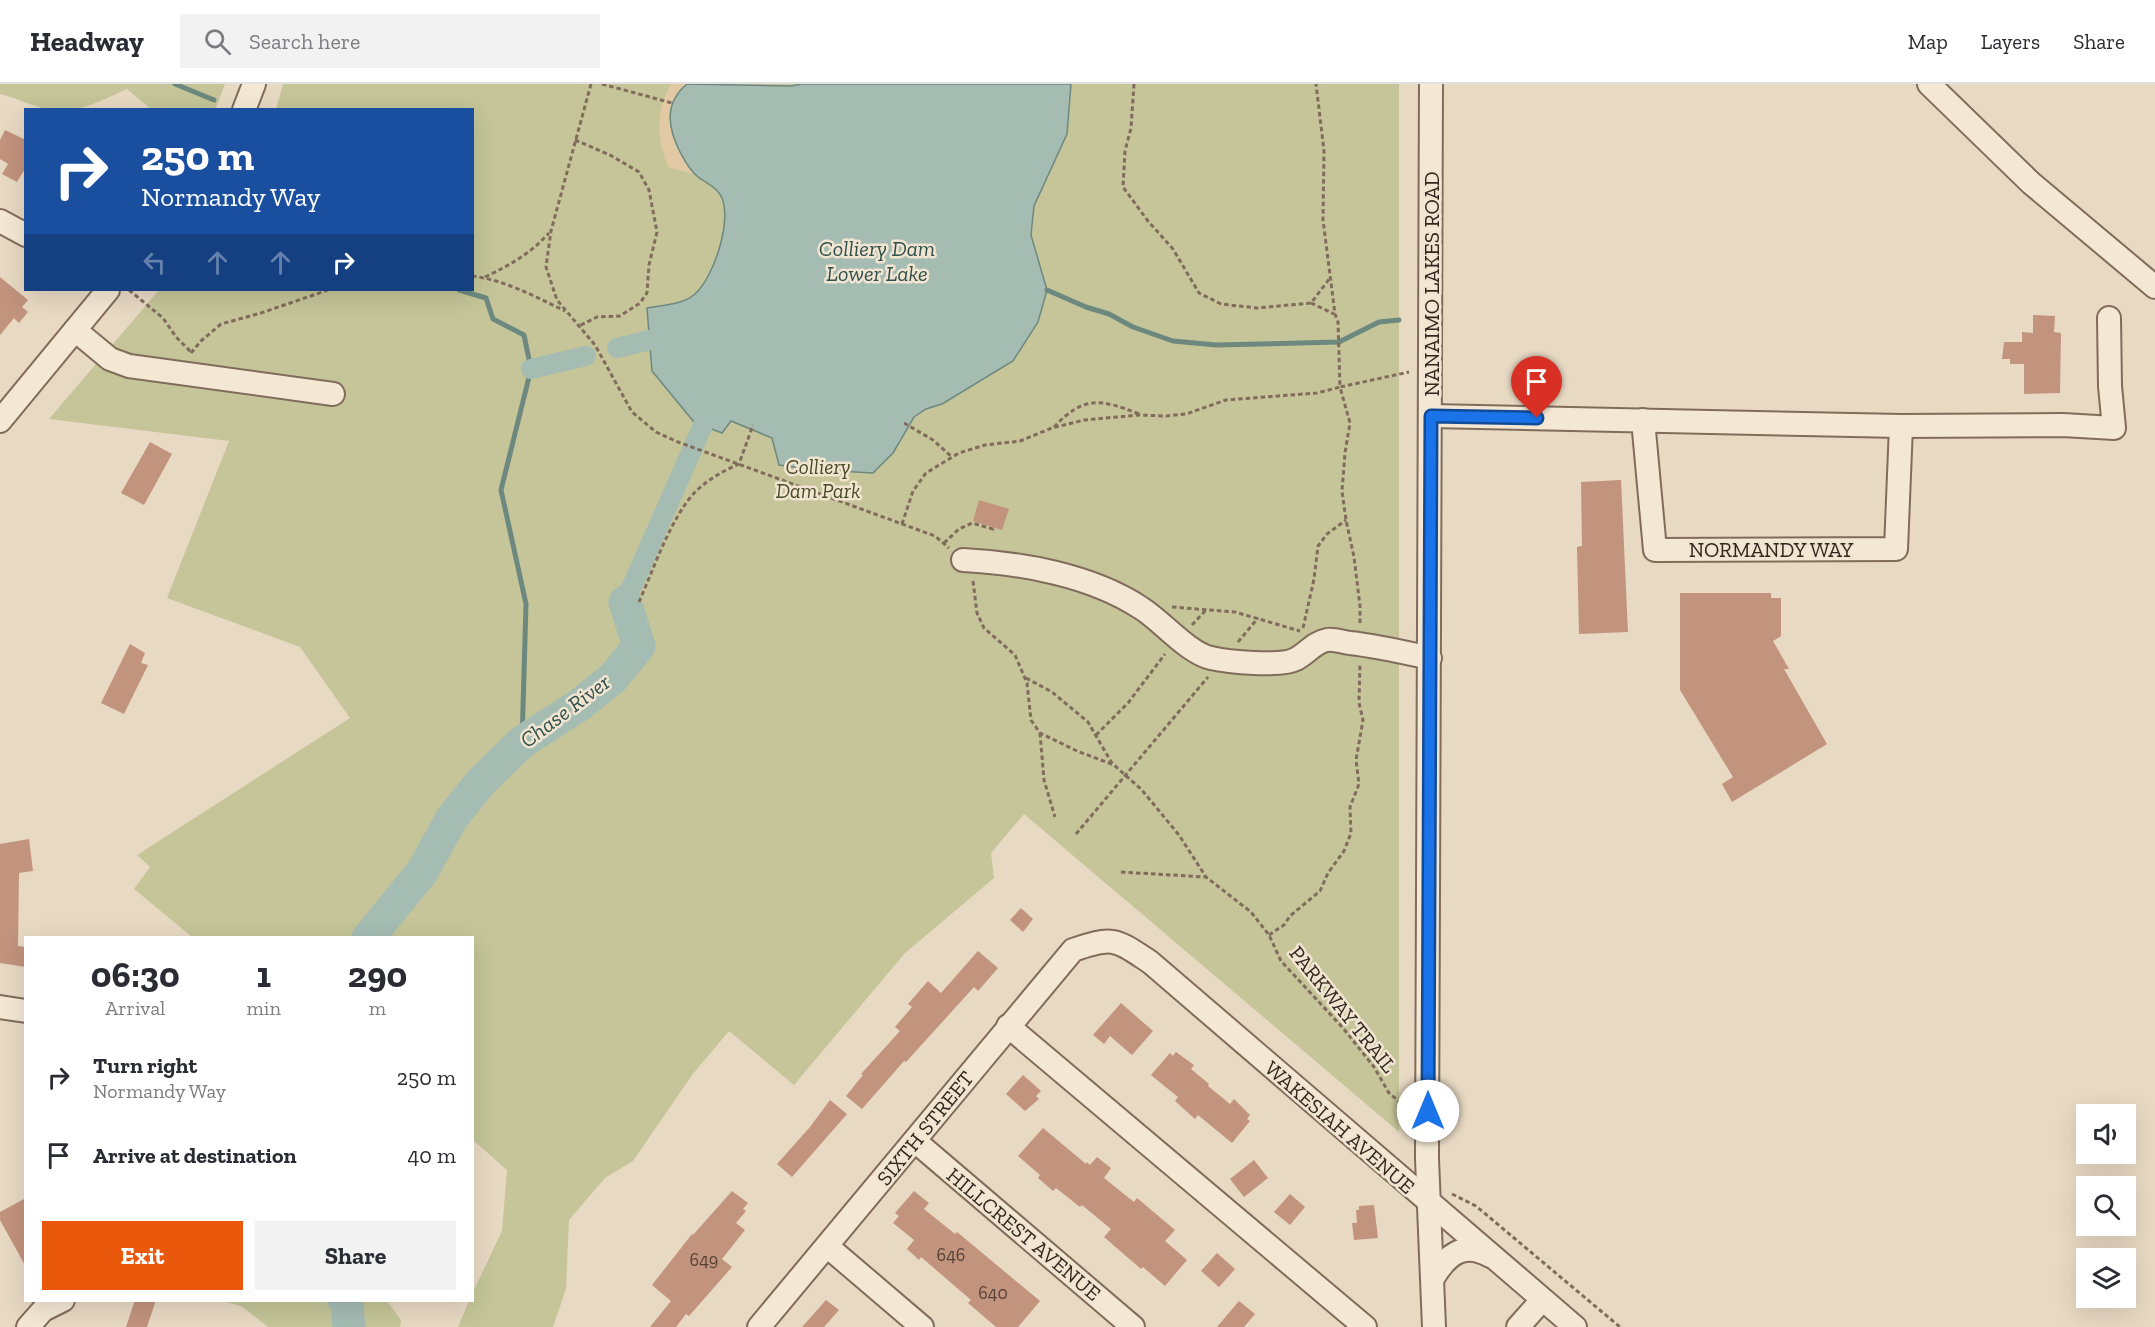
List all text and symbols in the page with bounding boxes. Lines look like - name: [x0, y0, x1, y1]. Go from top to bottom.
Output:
- search box: [180, 14, 600, 68]
- text: Headway: [30, 25, 144, 58]
- icon: search: [201, 25, 234, 58]
- text: Search here: [249, 28, 360, 55]
- text: Map: [1908, 29, 1948, 54]
- text: Layers: [1981, 29, 2040, 54]
- text: Share: [2073, 29, 2125, 54]
- text: 250 m: [141, 130, 254, 181]
- icon: right: [42, 132, 120, 210]
- street label: NANAIMO LAKES ROAD: [1419, 171, 1444, 397]
- text: Normandy Way: [141, 181, 321, 213]
- water label: Colliery Dam Lower Lake: [819, 235, 935, 287]
- icon: left: [138, 246, 171, 279]
- icon: ahead: [201, 246, 234, 279]
- icon: ahead: [264, 246, 297, 279]
- icon: right: [327, 246, 360, 279]
- pin: [1511, 356, 1562, 418]
- icon: arrive: [1520, 365, 1553, 398]
- park label: Colliery Dam Park: [776, 454, 860, 503]
- street label: NORMANDY WAY: [1689, 537, 1853, 562]
- water label: Chase River: [515, 668, 616, 754]
- street label: PARKWAY TRAIL: [1284, 941, 1402, 1078]
- text: 06:30: [91, 953, 180, 996]
- text: 1: [257, 953, 271, 996]
- text: 290: [348, 953, 407, 996]
- text: Arrival: [105, 996, 165, 1020]
- text: min: [247, 996, 281, 1020]
- text: m: [369, 996, 386, 1020]
- text: Turn right: [93, 1052, 197, 1079]
- street label: WAKESIAH AVENUE: [1260, 1055, 1420, 1199]
- icon: right: [42, 1061, 75, 1094]
- text: 250 m: [397, 1064, 456, 1091]
- street label: SIXTH STREET: [871, 1066, 979, 1190]
- text: Normandy Way: [93, 1079, 226, 1103]
- position arrow: [1396, 1079, 1460, 1143]
- map controls: [2076, 1104, 2136, 1308]
- button: sound: [2076, 1104, 2136, 1164]
- icon: arrive: [42, 1139, 75, 1172]
- text: Arrive at destination: [93, 1142, 296, 1169]
- text: 40 m: [407, 1142, 456, 1169]
- street label: HILLCREST AVENUE: [942, 1162, 1106, 1306]
- button: search: [2076, 1176, 2136, 1236]
- button: Exit: [42, 1221, 243, 1290]
- button: Share: [255, 1221, 456, 1290]
- house number: 646: [937, 1244, 965, 1266]
- button: layers: [2076, 1248, 2136, 1308]
- house number: 649: [690, 1249, 718, 1271]
- house number: 640: [978, 1282, 1008, 1304]

